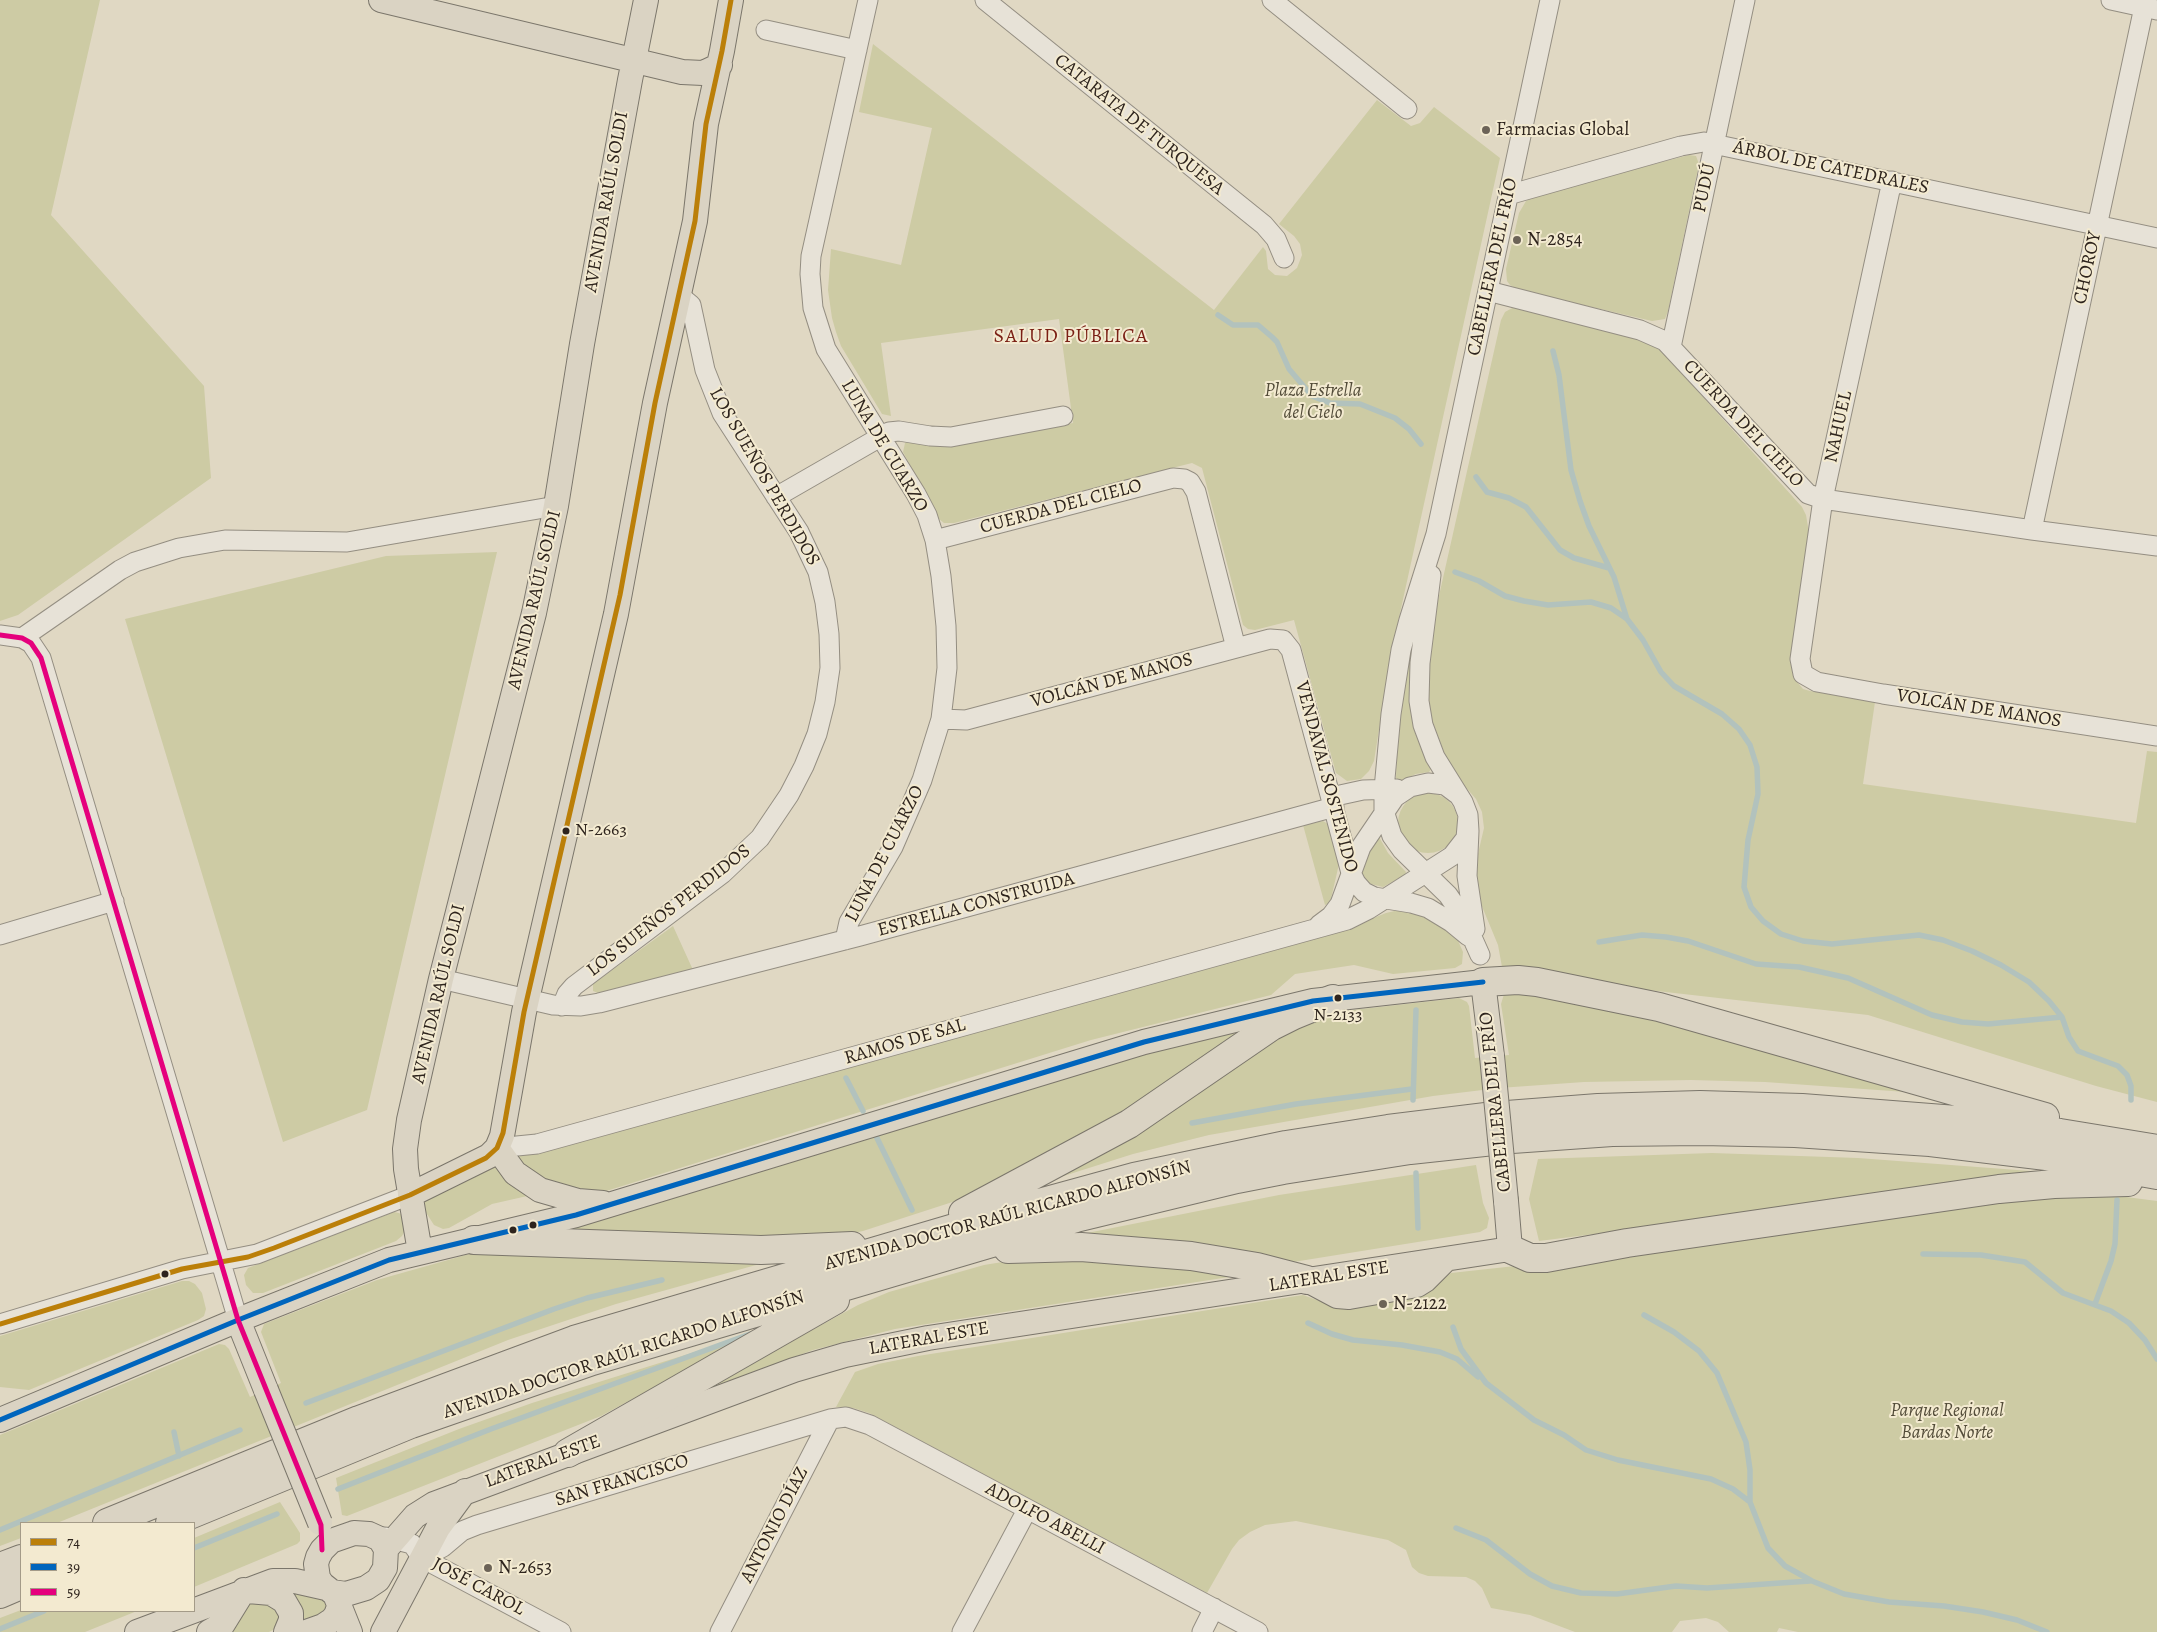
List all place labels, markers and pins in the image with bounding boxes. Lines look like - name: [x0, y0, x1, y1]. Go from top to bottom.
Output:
- place label: Farmacias Global: [1496, 119, 1629, 141]
- marker: Farmacias Global: [1480, 124, 1492, 136]
- place label: N-2854: [1527, 229, 1582, 251]
- marker: N-2854: [1511, 234, 1523, 246]
- place label: N-2663: [575, 820, 627, 842]
- marker: N-2663: [561, 826, 571, 836]
- marker: N-2133: [1333, 993, 1343, 1003]
- place label: N-2133: [1314, 1005, 1362, 1027]
- unlabelled marker: [528, 1220, 538, 1230]
- unlabelled marker: [508, 1225, 518, 1235]
- unlabelled marker: [160, 1269, 170, 1279]
- place label: N-2122: [1393, 1293, 1447, 1315]
- marker: N-2122: [1377, 1298, 1389, 1310]
- place label: N-2653: [498, 1557, 552, 1579]
- marker: N-2653: [482, 1562, 494, 1574]

